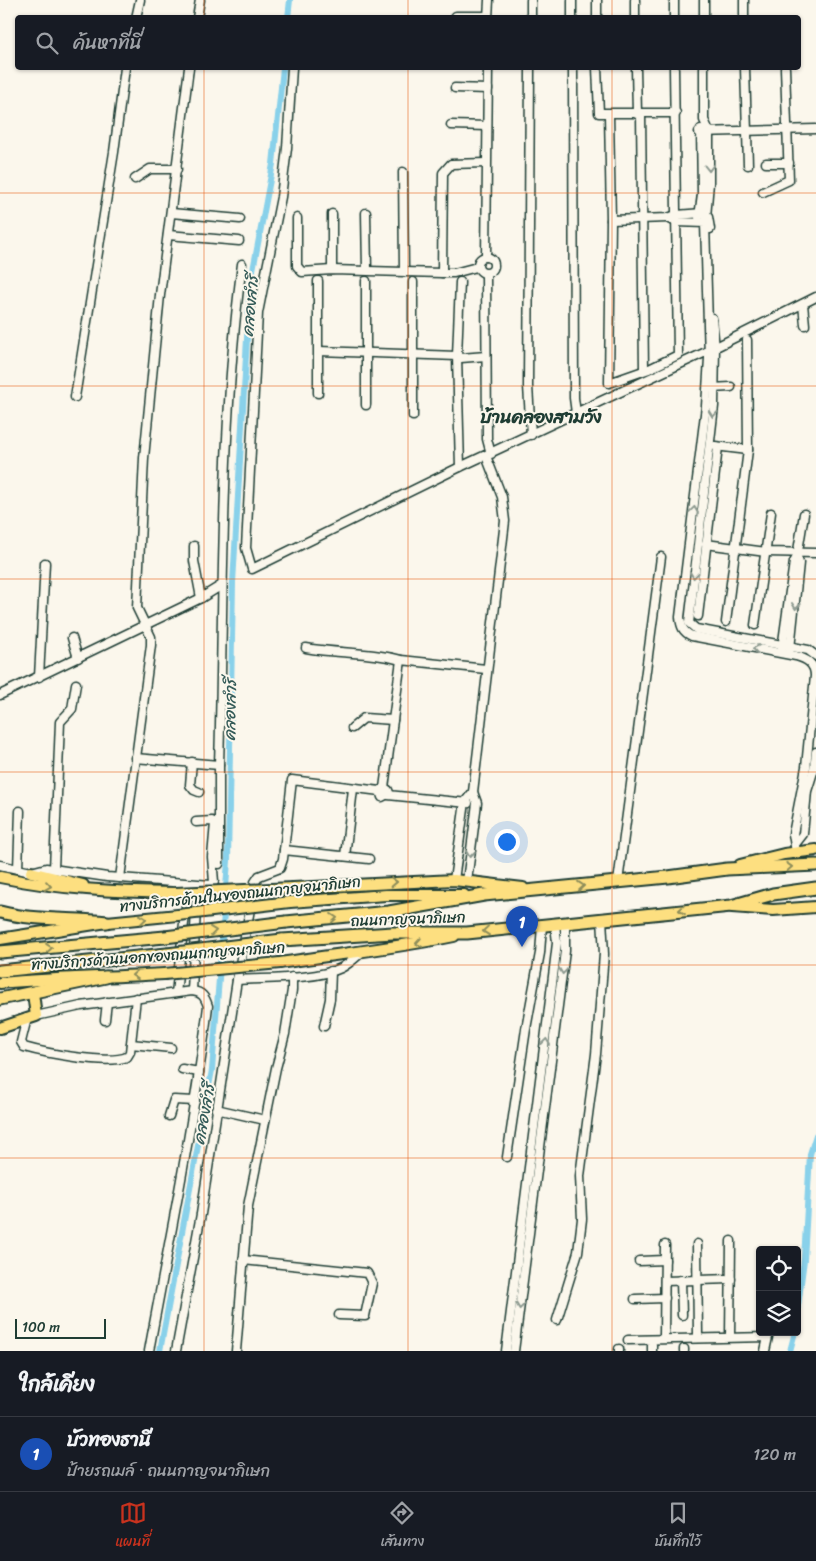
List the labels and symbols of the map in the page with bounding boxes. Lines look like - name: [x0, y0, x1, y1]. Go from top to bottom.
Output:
- one-way arrow: [704, 164, 714, 172]
- water label: คลองลำรี: [233, 268, 268, 338]
- district label: บ้านคลองสามวัง: [479, 401, 602, 433]
- one-way arrow: [708, 410, 719, 418]
- one-way arrow: [688, 506, 699, 514]
- one-way arrow: [689, 571, 699, 579]
- one-way arrow: [791, 602, 802, 610]
- one-way arrow: [751, 644, 760, 654]
- water label: คลองลำรี: [215, 673, 245, 741]
- your location: [494, 829, 520, 855]
- one-way arrow: [465, 850, 476, 858]
- one-way arrow: [785, 862, 793, 873]
- street label: ทางบริการด้านในของถนนกาญจนาภิเษก: [118, 868, 362, 920]
- one-way arrow: [390, 877, 398, 887]
- one-way arrow: [577, 880, 585, 891]
- one-way arrow: [44, 881, 52, 891]
- street label: ถนนกาญจนาภิเษก: [350, 904, 466, 934]
- one-way arrow: [678, 904, 686, 915]
- pin: 1: [506, 906, 538, 947]
- one-way arrow: [330, 912, 338, 923]
- one-way arrow: [139, 914, 147, 925]
- one-way arrow: [482, 925, 490, 936]
- one-way arrow: [209, 926, 217, 937]
- street label: ทางบริการด้านนอกของถนนกาญจนาภิเษก: [30, 934, 286, 978]
- one-way arrow: [415, 937, 423, 948]
- one-way arrow: [45, 943, 53, 954]
- one-way arrow: [558, 967, 568, 976]
- one-way arrow: [131, 970, 139, 981]
- one-way arrow: [540, 1038, 551, 1046]
- water label: คลองลำรี: [184, 1075, 225, 1147]
- one-way arrow: [515, 1302, 526, 1310]
- scale bar: [15, 1316, 106, 1339]

